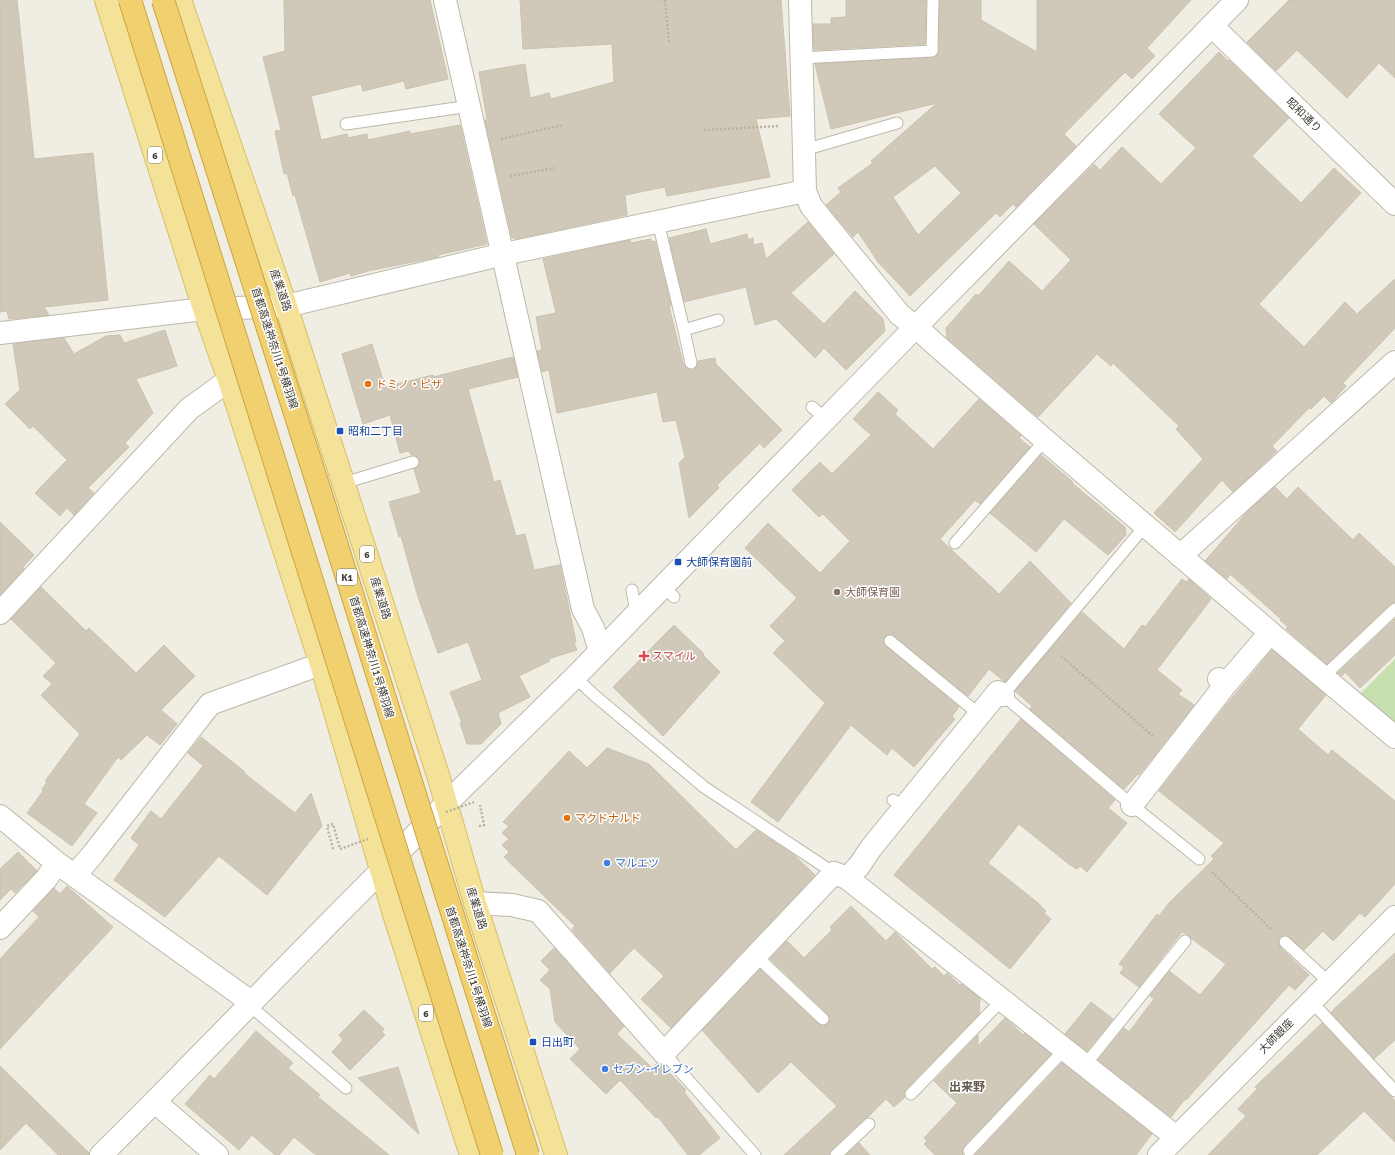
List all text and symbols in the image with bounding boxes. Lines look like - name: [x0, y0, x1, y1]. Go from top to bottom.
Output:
- street label: 昭和通り: [1283, 95, 1324, 135]
- road number: 6: [148, 147, 162, 163]
- street label: 産業道路: [267, 267, 294, 313]
- street label: 首都高速神奈川1号横羽線: [249, 286, 300, 411]
- place label: ドミノ・ピザ: [376, 378, 442, 391]
- marker: ドミノ・ピザ: [363, 379, 373, 389]
- place label: 昭和二丁目: [348, 425, 403, 438]
- marker: 昭和二丁目: [335, 426, 345, 436]
- road number: 6: [360, 546, 374, 562]
- place label: 大師保育園前: [686, 556, 752, 569]
- marker: 大師保育園前: [673, 557, 683, 567]
- road number: K1: [337, 569, 357, 585]
- street label: 産業道路: [368, 575, 394, 621]
- place label: 大師保育園: [845, 586, 900, 599]
- marker: 大師保育園: [832, 587, 842, 597]
- street label: 首都高速神奈川1号横羽線: [347, 595, 396, 720]
- place label: スマイル: [652, 650, 696, 663]
- marker: スマイル: [639, 651, 649, 661]
- place label: マクドナルド: [575, 812, 641, 825]
- marker: マクドナルド: [562, 813, 572, 823]
- place label: マルエツ: [615, 857, 659, 870]
- marker: マルエツ: [602, 858, 612, 868]
- street label: 産業道路: [464, 885, 489, 931]
- street label: 首都高速神奈川1号横羽線: [443, 905, 494, 1030]
- road number: 6: [419, 1005, 433, 1021]
- street label: 大師銀座: [1256, 1016, 1297, 1057]
- place label: 日出町: [541, 1036, 574, 1049]
- marker: 日出町: [528, 1037, 538, 1047]
- place label: セブン-イレブン: [613, 1063, 694, 1076]
- marker: セブン-イレブン: [600, 1064, 610, 1074]
- district label: 出来野: [949, 1080, 985, 1095]

